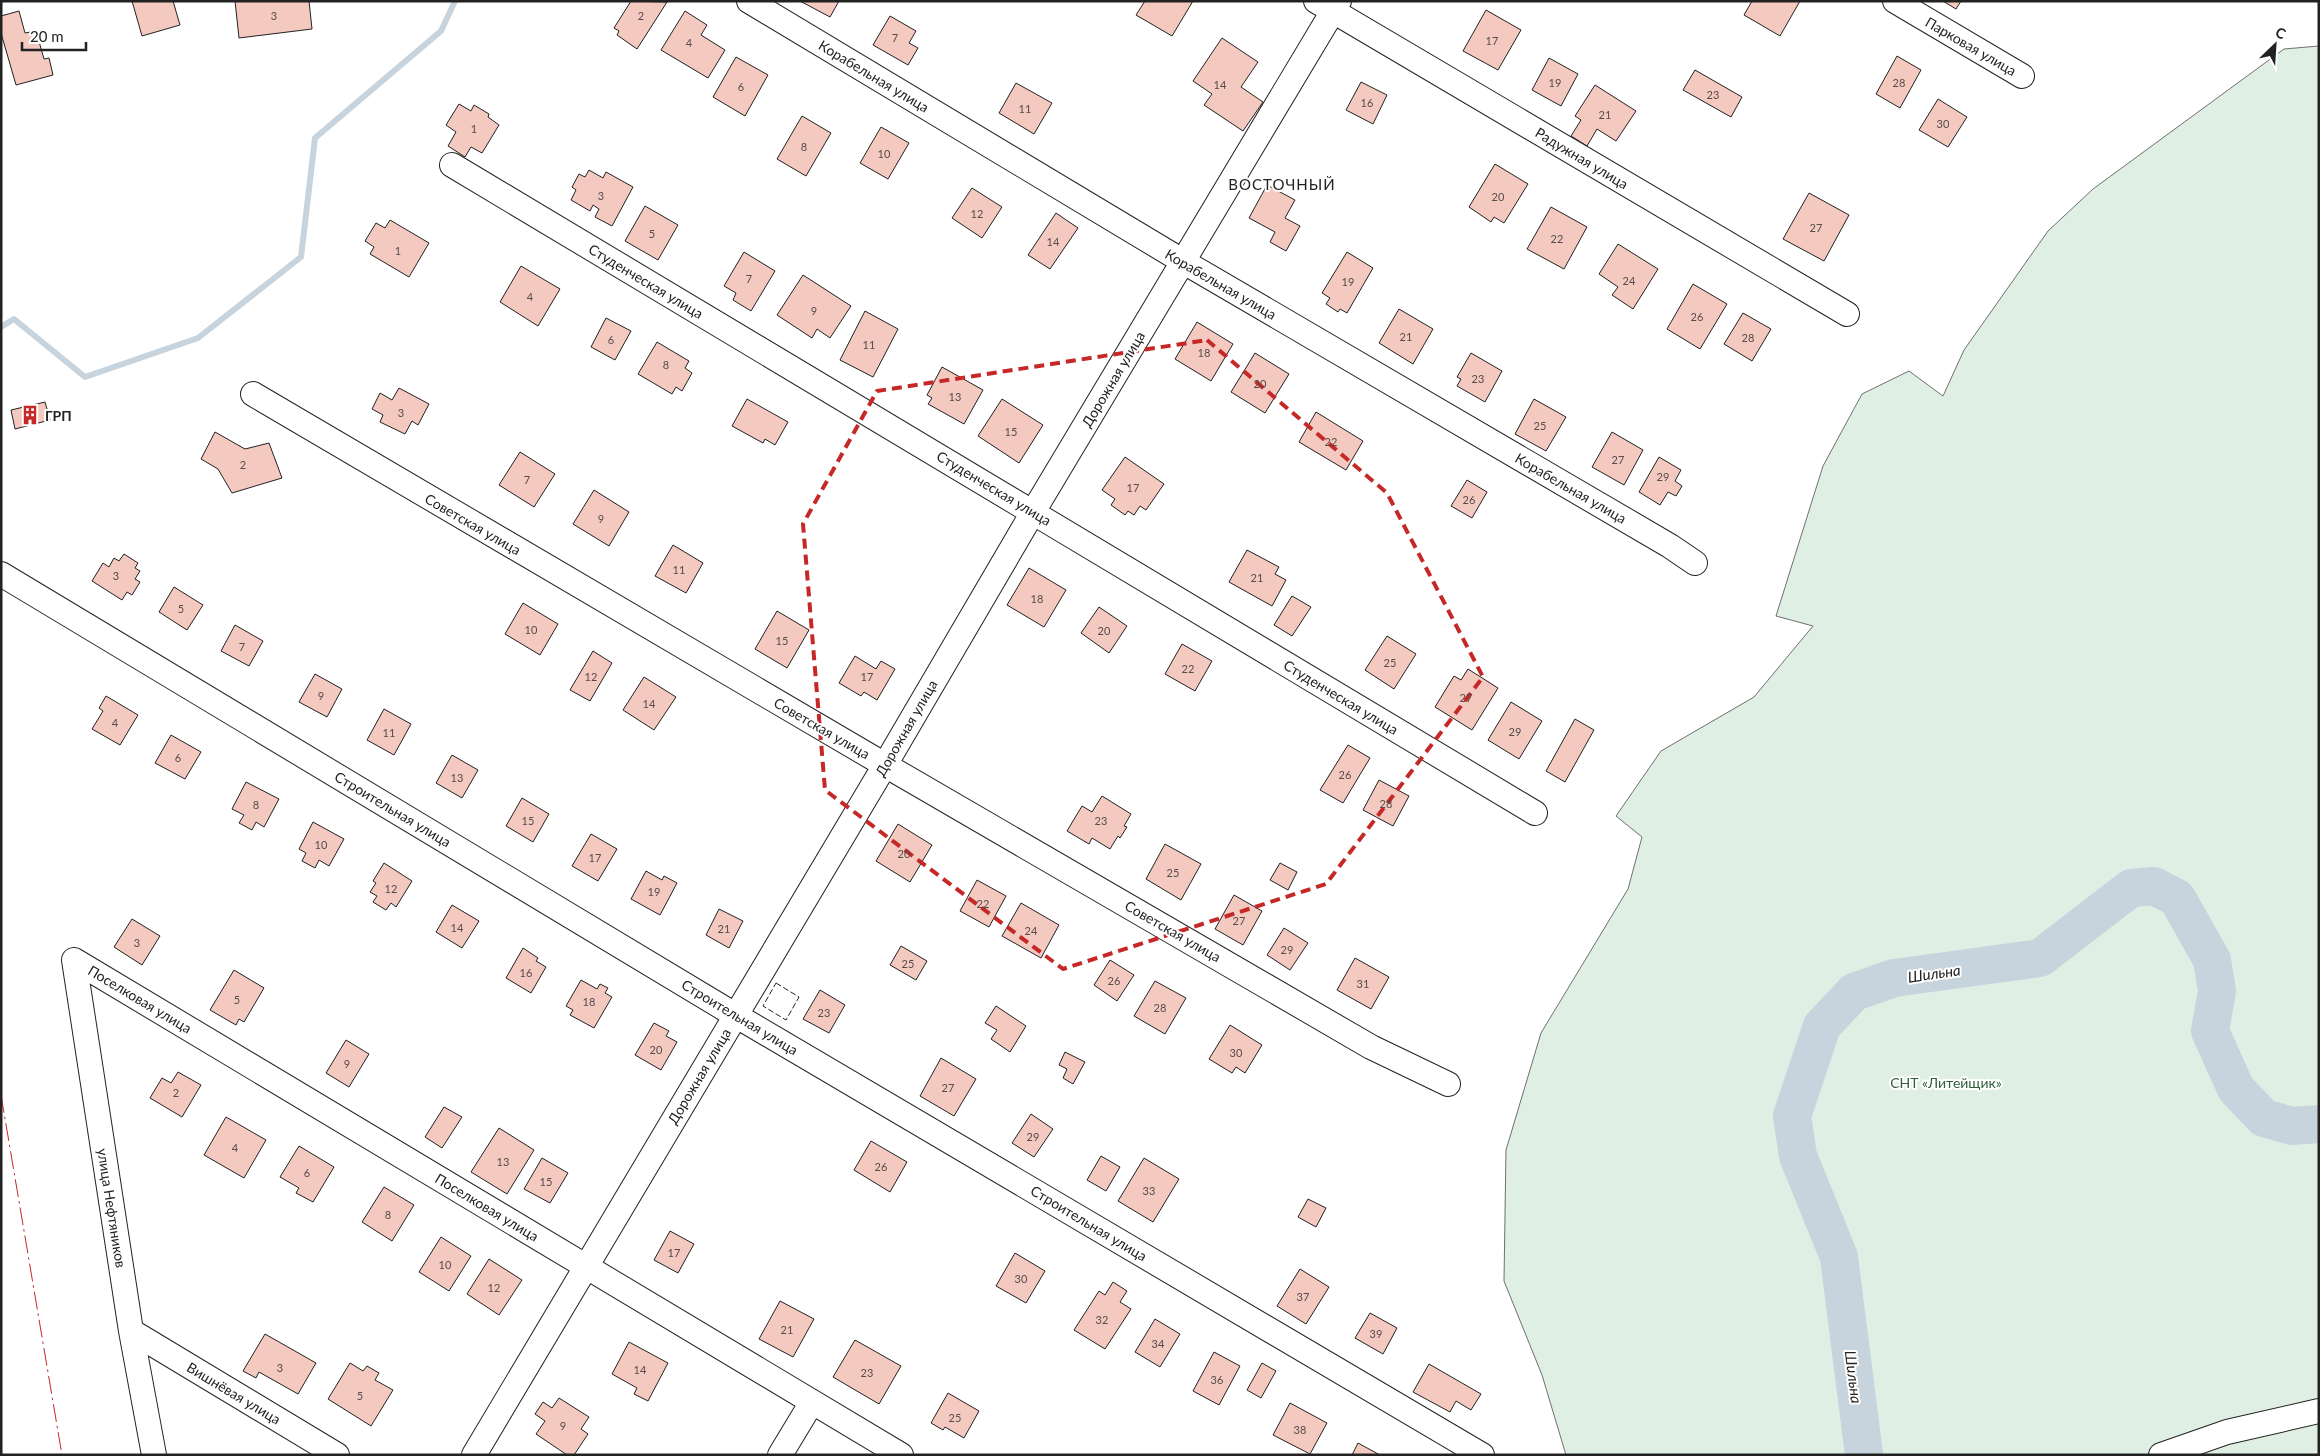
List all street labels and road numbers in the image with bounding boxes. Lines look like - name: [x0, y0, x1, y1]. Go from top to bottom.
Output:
- street label: Парковая улица: [1922, 13, 2020, 79]
- street label: Корабельная улица: [816, 36, 932, 116]
- street label: Радужная улица: [1532, 124, 1632, 192]
- street label: Студенческая улица: [586, 240, 706, 322]
- street label: Корабельная улица: [1162, 245, 1280, 323]
- street label: Дорожная улица: [1078, 328, 1148, 430]
- street label: Студенческая улица: [934, 447, 1054, 529]
- street label: Корабельная улица: [1512, 449, 1630, 527]
- street label: Советская улица: [422, 490, 524, 558]
- street label: Студенческая улица: [1281, 656, 1401, 738]
- street label: Дорожная улица: [871, 677, 941, 779]
- street label: Советская улица: [771, 694, 873, 762]
- street label: Строительная улица: [332, 768, 454, 850]
- street label: Советская улица: [1122, 897, 1224, 965]
- street label: Поселковая улица: [85, 961, 195, 1037]
- street label: Строительная улица: [679, 976, 801, 1058]
- street label: Дорожная улица: [664, 1025, 734, 1127]
- street label: улица Нефтяников: [94, 1147, 130, 1269]
- street label: Поселковая улица: [432, 1169, 542, 1245]
- street label: Строительная улица: [1028, 1182, 1150, 1264]
- street label: Вишнёвая улица: [184, 1358, 284, 1428]

